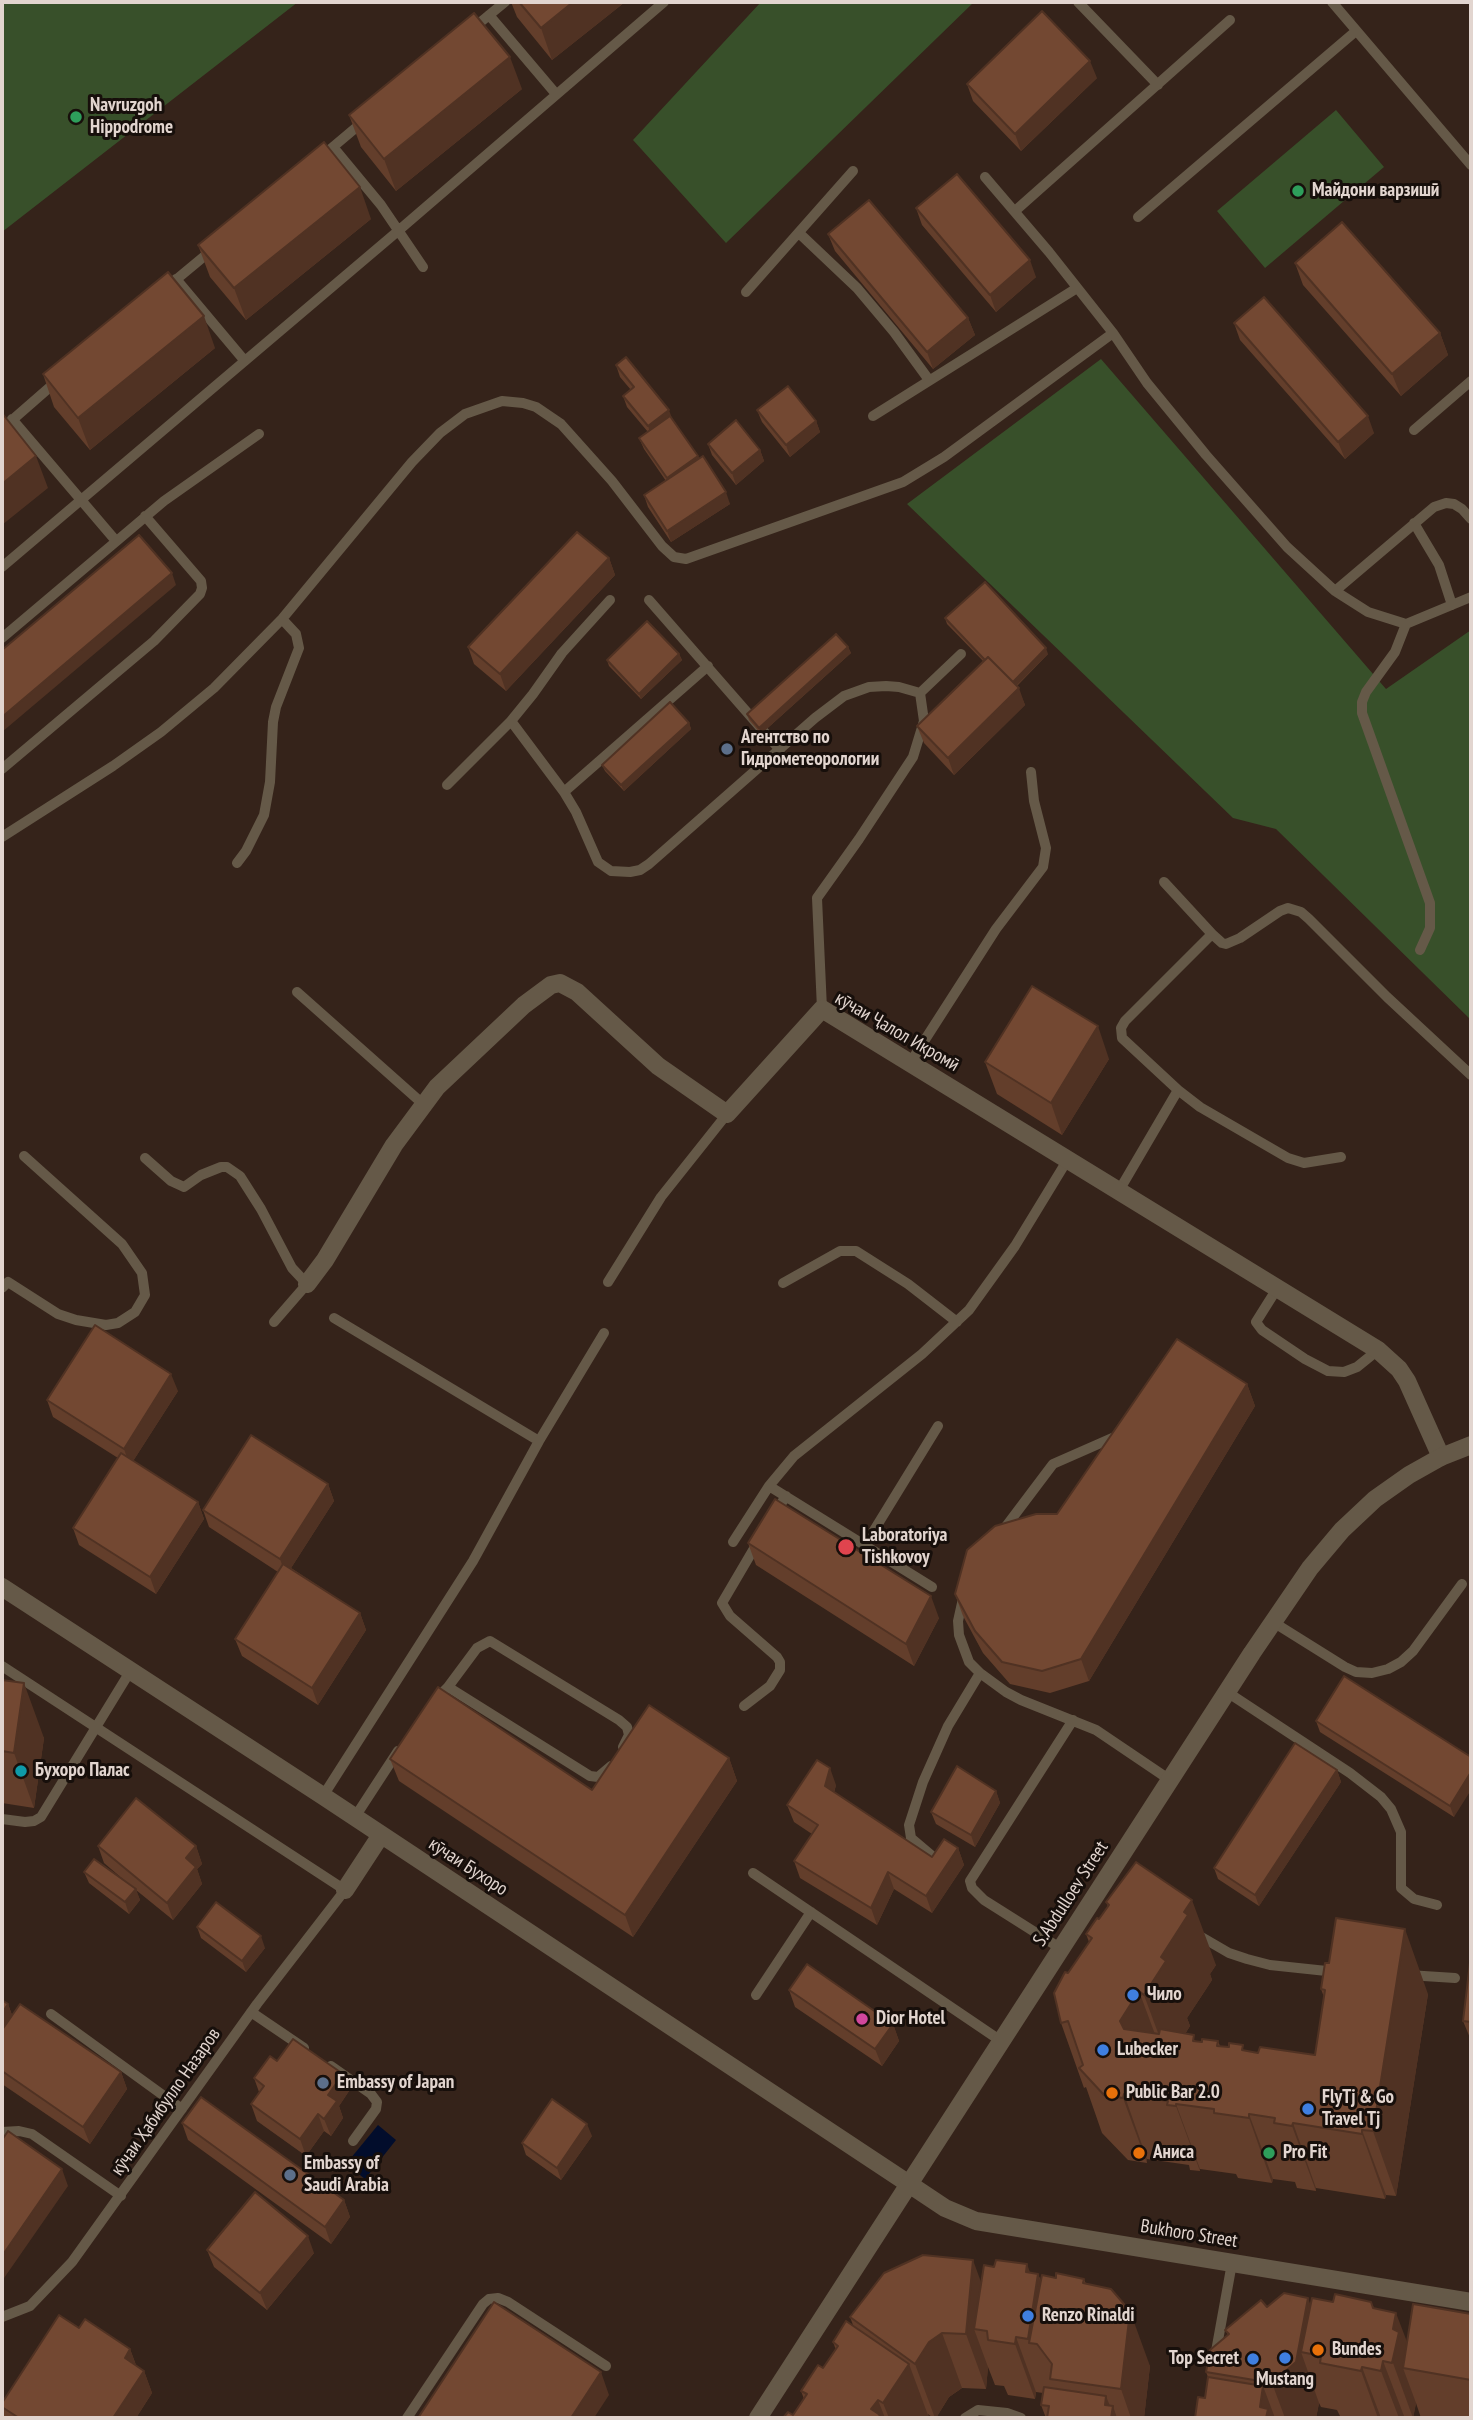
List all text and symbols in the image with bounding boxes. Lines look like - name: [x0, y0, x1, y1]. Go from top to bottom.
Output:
- place label: Navruzgoh Hippodrome: [90, 95, 173, 139]
- marker: Navruzgoh Hippodrome: [68, 109, 84, 125]
- place label: Майдони варзишӣ: [1312, 180, 1439, 202]
- marker: Майдони варзишӣ: [1290, 183, 1306, 199]
- place label: Агентство по Гидрометеорологии: [741, 727, 879, 771]
- marker: Агентство по Гидрометеорологии: [719, 741, 735, 757]
- street label: кӯчаи Ҷалол Икромӣ: [831, 987, 963, 1077]
- place label: Laboratoriya Tishkovoy: [862, 1525, 947, 1569]
- marker: Laboratoriya Tishkovoy: [836, 1537, 856, 1557]
- place label: Бухоро Палас: [35, 1760, 130, 1782]
- marker: Бухоро Палас: [13, 1763, 29, 1779]
- street label: кӯчаи Бухоро: [424, 1833, 512, 1901]
- street label: S.Abdulloev Street: [1029, 1837, 1113, 1951]
- place label: Чило: [1147, 1984, 1182, 2006]
- marker: Чило: [1125, 1987, 1141, 2003]
- place label: Dior Hotel: [876, 2008, 945, 2030]
- marker: Dior Hotel: [854, 2011, 870, 2027]
- street label: кӯчаи Ҳабибулло Назаров: [106, 2024, 226, 2180]
- place label: Lubecker: [1117, 2039, 1178, 2061]
- marker: Lubecker: [1095, 2042, 1111, 2058]
- place label: Embassy of Japan: [337, 2072, 454, 2094]
- marker: Embassy of Japan: [315, 2075, 331, 2091]
- place label: Public Bar 2.0: [1126, 2082, 1220, 2104]
- marker: Public Bar 2.0: [1104, 2085, 1120, 2101]
- place label: FlyTj & Go Travel Tj: [1322, 2087, 1394, 2131]
- marker: FlyTj & Go Travel Tj: [1300, 2101, 1316, 2117]
- place label: Аниса: [1153, 2142, 1194, 2164]
- place label: Pro Fit: [1283, 2142, 1327, 2164]
- marker: Аниса: [1131, 2145, 1147, 2161]
- marker: Pro Fit: [1261, 2145, 1277, 2161]
- place label: Embassy of Saudi Arabia: [304, 2153, 389, 2197]
- marker: Embassy of Saudi Arabia: [282, 2167, 298, 2183]
- street label: Bukhoro Street: [1139, 2215, 1239, 2253]
- place label: Renzo Rinaldi: [1042, 2305, 1135, 2327]
- marker: Renzo Rinaldi: [1020, 2308, 1036, 2324]
- place label: Bundes: [1332, 2339, 1382, 2361]
- marker: Bundes: [1310, 2342, 1326, 2358]
- place label: Top Secret: [1169, 2348, 1239, 2370]
- marker: Mustang: [1277, 2350, 1293, 2366]
- marker: Top Secret: [1245, 2351, 1261, 2367]
- place label: Mustang: [1256, 2369, 1314, 2391]

